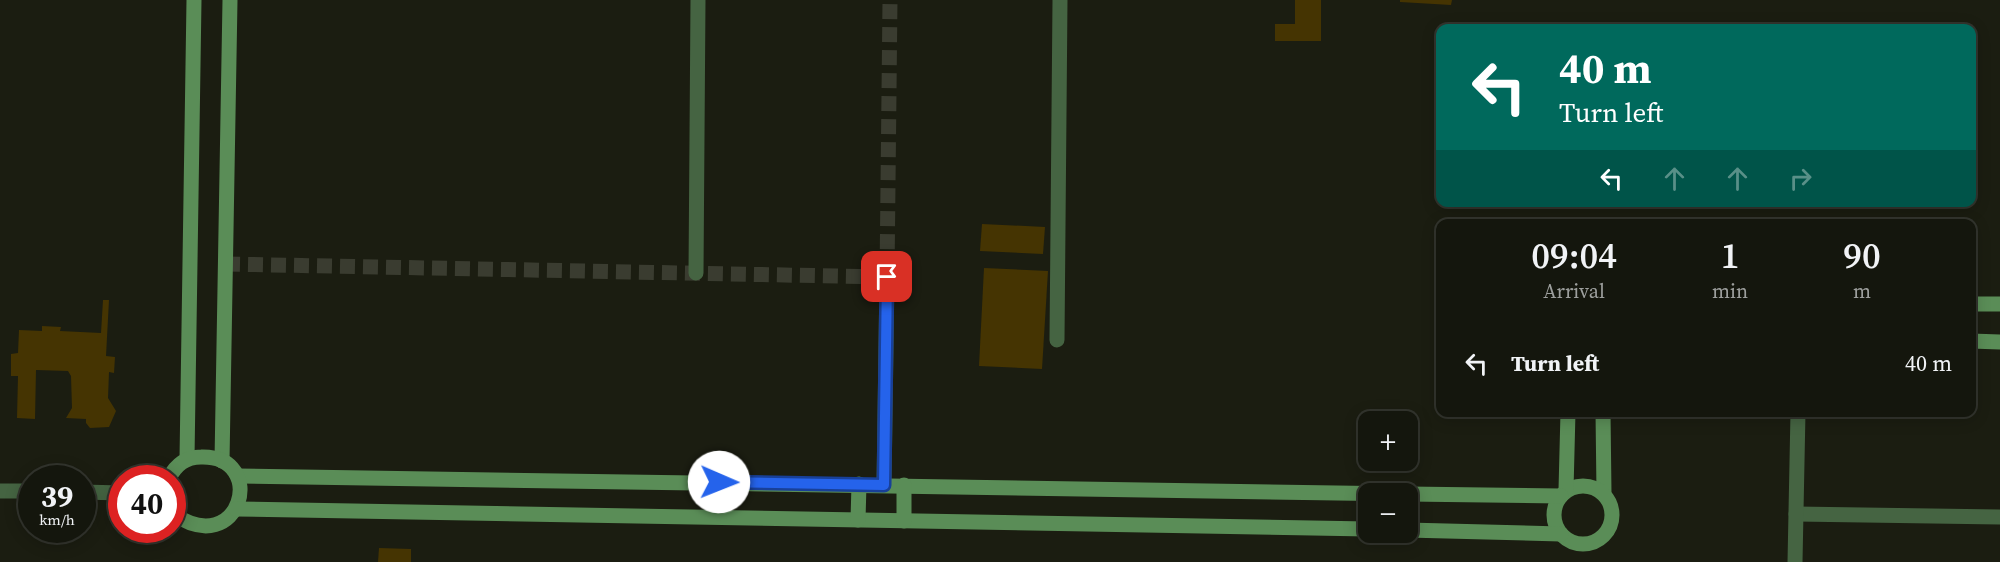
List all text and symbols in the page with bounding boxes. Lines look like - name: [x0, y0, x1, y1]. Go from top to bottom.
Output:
- text: 40 m: [1559, 39, 1652, 97]
- icon: left: [1460, 48, 1538, 126]
- text: Turn left: [1559, 94, 1663, 131]
- icon: left: [1595, 162, 1628, 195]
- icon: ahead: [1658, 162, 1691, 195]
- icon: ahead: [1721, 162, 1754, 195]
- icon: right: [1784, 162, 1817, 195]
- text: 09:04: [1531, 231, 1617, 280]
- text: 1: [1721, 231, 1739, 280]
- text: 90: [1843, 231, 1881, 280]
- pin: [861, 251, 912, 302]
- icon: arrive: [870, 260, 903, 293]
- text: Arrival: [1543, 277, 1605, 305]
- text: min: [1712, 277, 1748, 305]
- text: m: [1853, 277, 1871, 305]
- icon: left: [1460, 347, 1493, 380]
- text: Turn left: [1511, 348, 1599, 378]
- text: 40 m: [1905, 348, 1952, 378]
- map controls: [1358, 411, 1418, 543]
- button: +: [1358, 411, 1418, 471]
- position arrow: [687, 450, 751, 514]
- speed limit sign: 40: [108, 465, 186, 543]
- text: 39: [41, 476, 73, 517]
- button: −: [1358, 483, 1418, 543]
- text: km/h: [39, 509, 75, 530]

